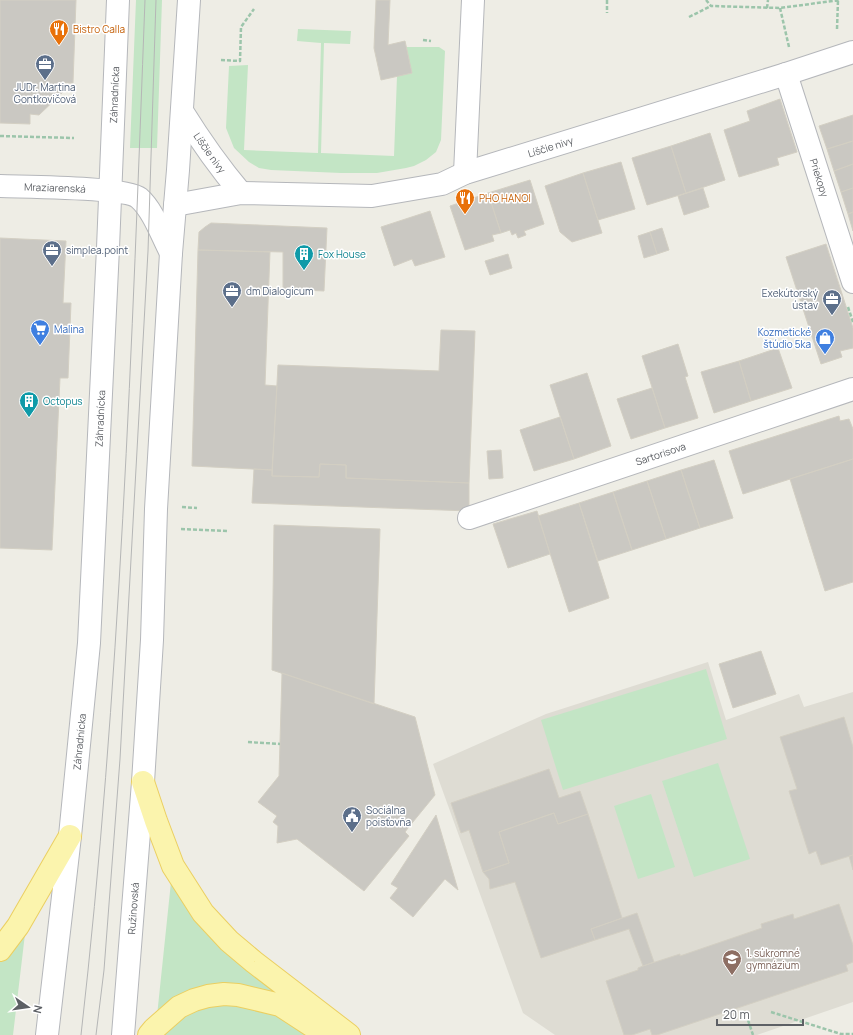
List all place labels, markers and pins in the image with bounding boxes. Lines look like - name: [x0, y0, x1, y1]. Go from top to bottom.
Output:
- restaurant icon: Bistro Calla: [48, 18, 70, 46]
- place label: Bistro Calla: [73, 22, 125, 36]
- office icon: JUDr. Martina Gontkovičová: [34, 53, 56, 81]
- place label: JUDr. Martina Gontkovičová: [14, 80, 76, 106]
- restaurant icon: PHO HANOI: [454, 187, 476, 215]
- place label: PHO HANOI: [479, 191, 531, 205]
- office icon: simplea.point: [41, 239, 63, 267]
- place label: simplea.point: [66, 243, 128, 257]
- building icon: Fox House: [293, 243, 315, 271]
- place label: Fox House: [318, 247, 366, 261]
- office icon: dm Dialogicum: [221, 280, 243, 308]
- place label: dm Dialogicum: [246, 284, 313, 298]
- place label: Exekútorský ústav: [762, 286, 819, 312]
- office icon: Exekútorský ústav: [821, 288, 843, 316]
- supermarket icon: Malina: [29, 318, 51, 346]
- place label: Malina: [54, 322, 84, 336]
- place label: Kozmetické štúdio 5ka: [758, 325, 811, 351]
- shop icon: Kozmetické štúdio 5ka: [814, 327, 836, 355]
- building icon: Octopus: [18, 390, 40, 418]
- place label: Octopus: [43, 394, 83, 408]
- place label: Sociálna poisťovňa: [366, 803, 411, 829]
- public building icon: Sociálna poisťovňa: [341, 805, 363, 833]
- place label: 1. súkromné gymnázium: [746, 946, 800, 972]
- school or university icon: 1. súkromné gymnázium: [721, 948, 743, 976]

